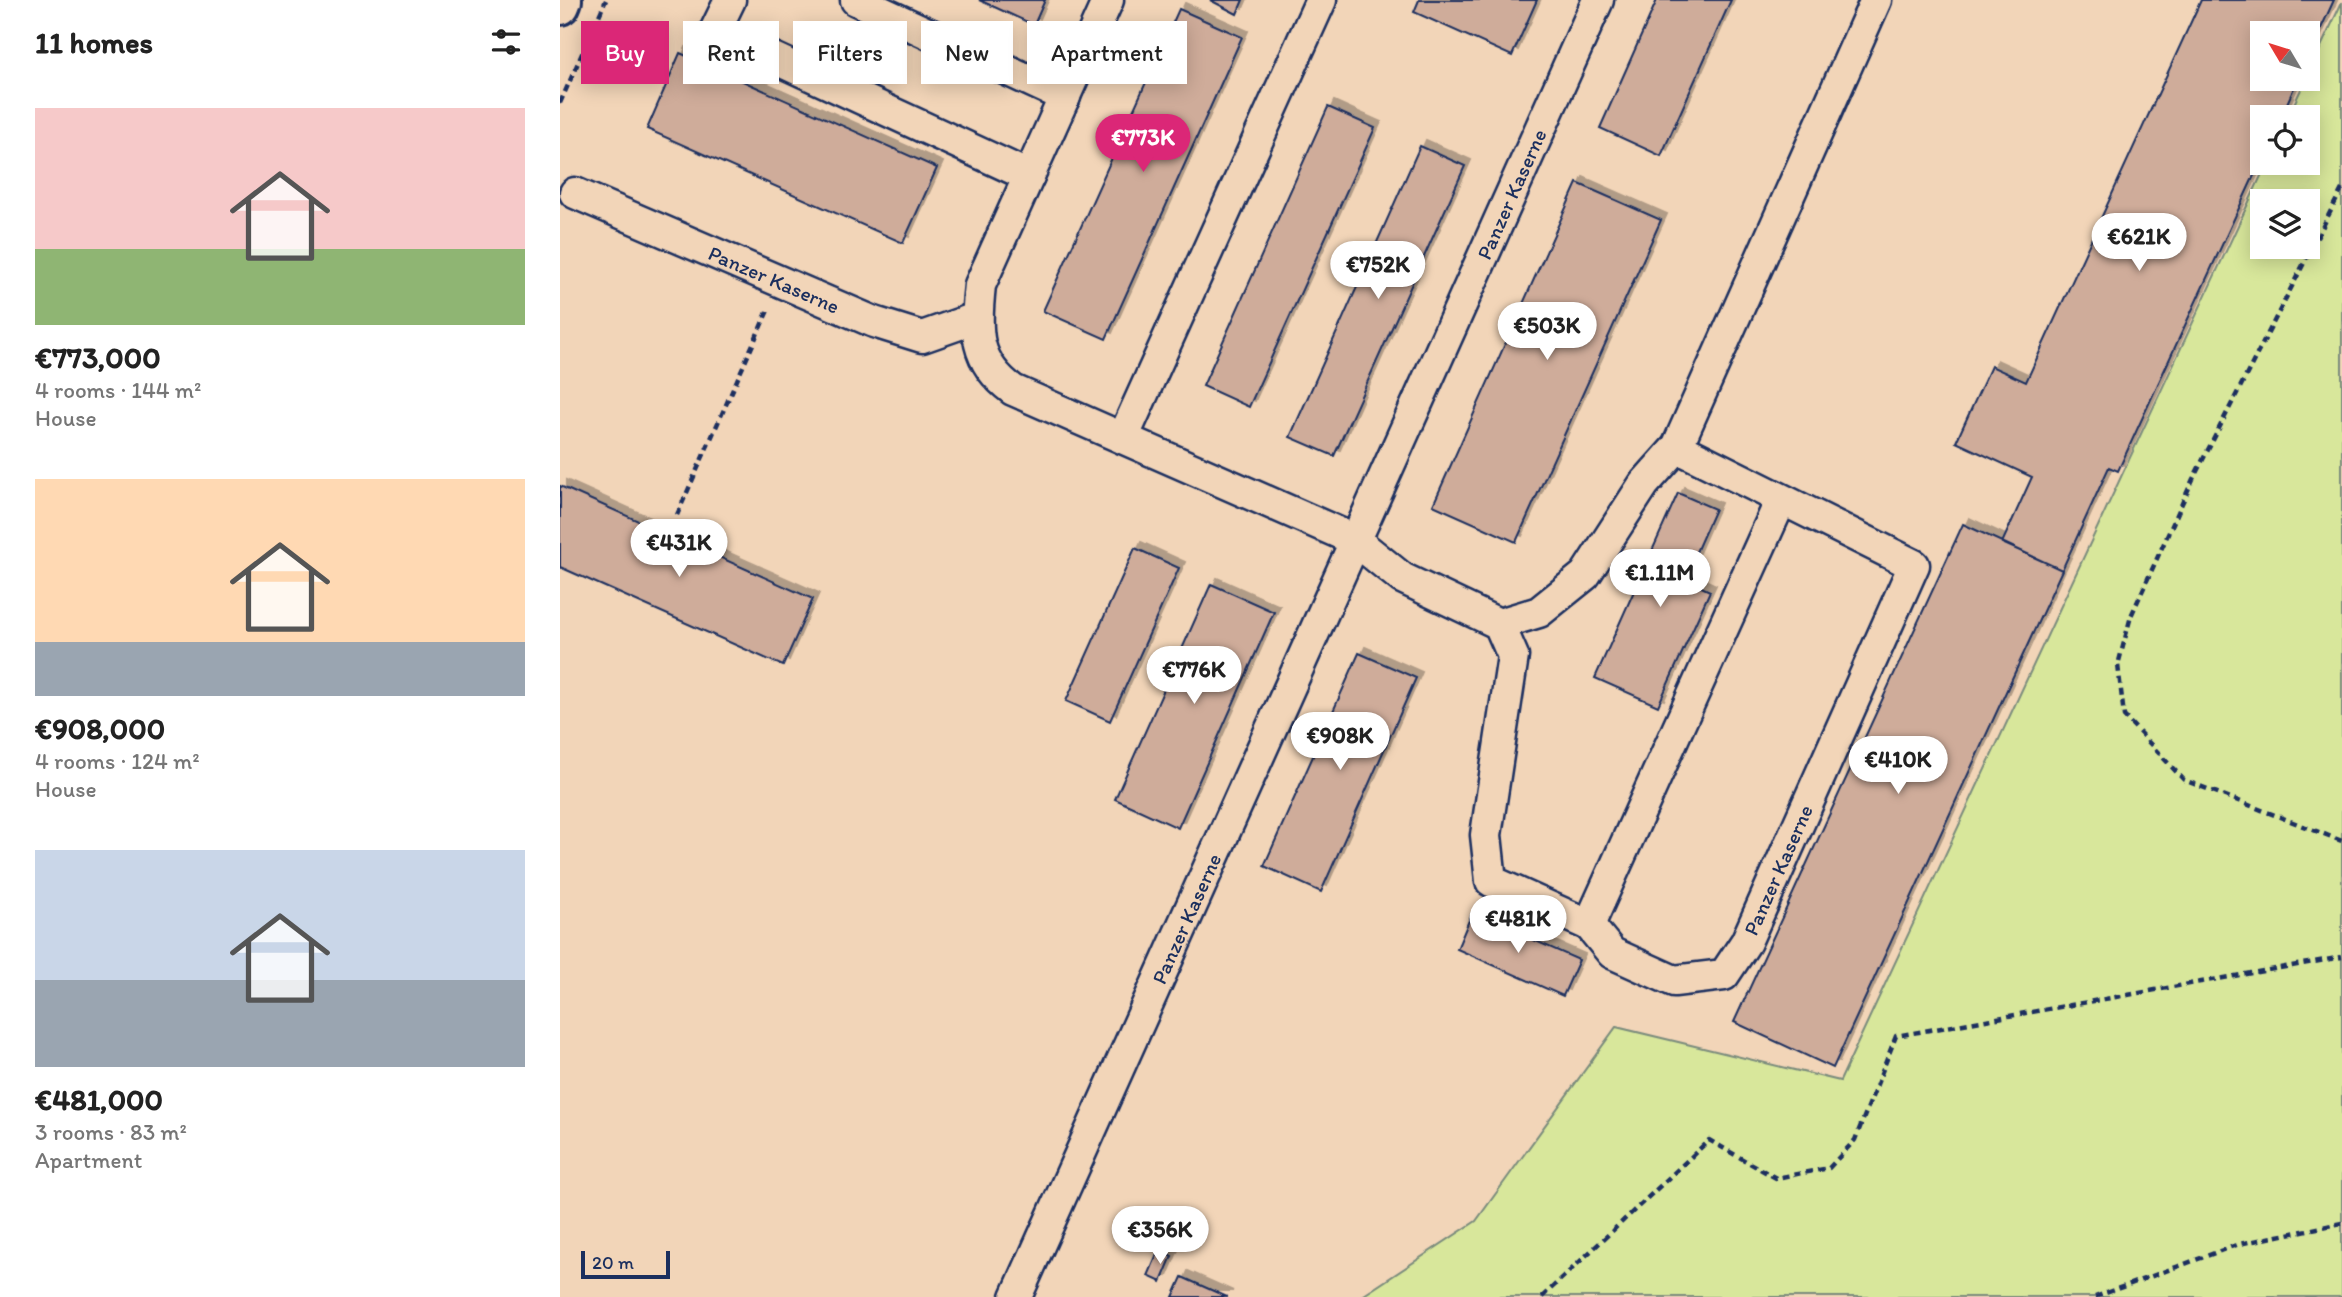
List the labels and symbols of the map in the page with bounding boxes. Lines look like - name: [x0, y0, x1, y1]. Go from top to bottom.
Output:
- north arrow: [2250, 21, 2320, 91]
- pin: €773K: [1094, 114, 1192, 174]
- street label: Panzer Kaserne: [1471, 125, 1551, 263]
- pin: €621K: [2090, 214, 2188, 273]
- street label: Panzer Kaserne: [705, 240, 844, 318]
- pin: €752K: [1329, 242, 1427, 301]
- pin: €503K: [1498, 302, 1596, 362]
- pin: €431K: [630, 520, 728, 579]
- pin: €1.11M: [1603, 550, 1717, 609]
- pin: €776K: [1145, 646, 1243, 706]
- pin: €908K: [1291, 712, 1389, 772]
- pin: €410K: [1849, 736, 1947, 796]
- street label: Panzer Kaserne: [1738, 801, 1818, 939]
- street label: Panzer Kaserne: [1146, 849, 1226, 988]
- pin: €481K: [1469, 895, 1567, 955]
- pin: €356K: [1111, 1206, 1209, 1266]
- scale bar: [581, 1248, 670, 1280]

